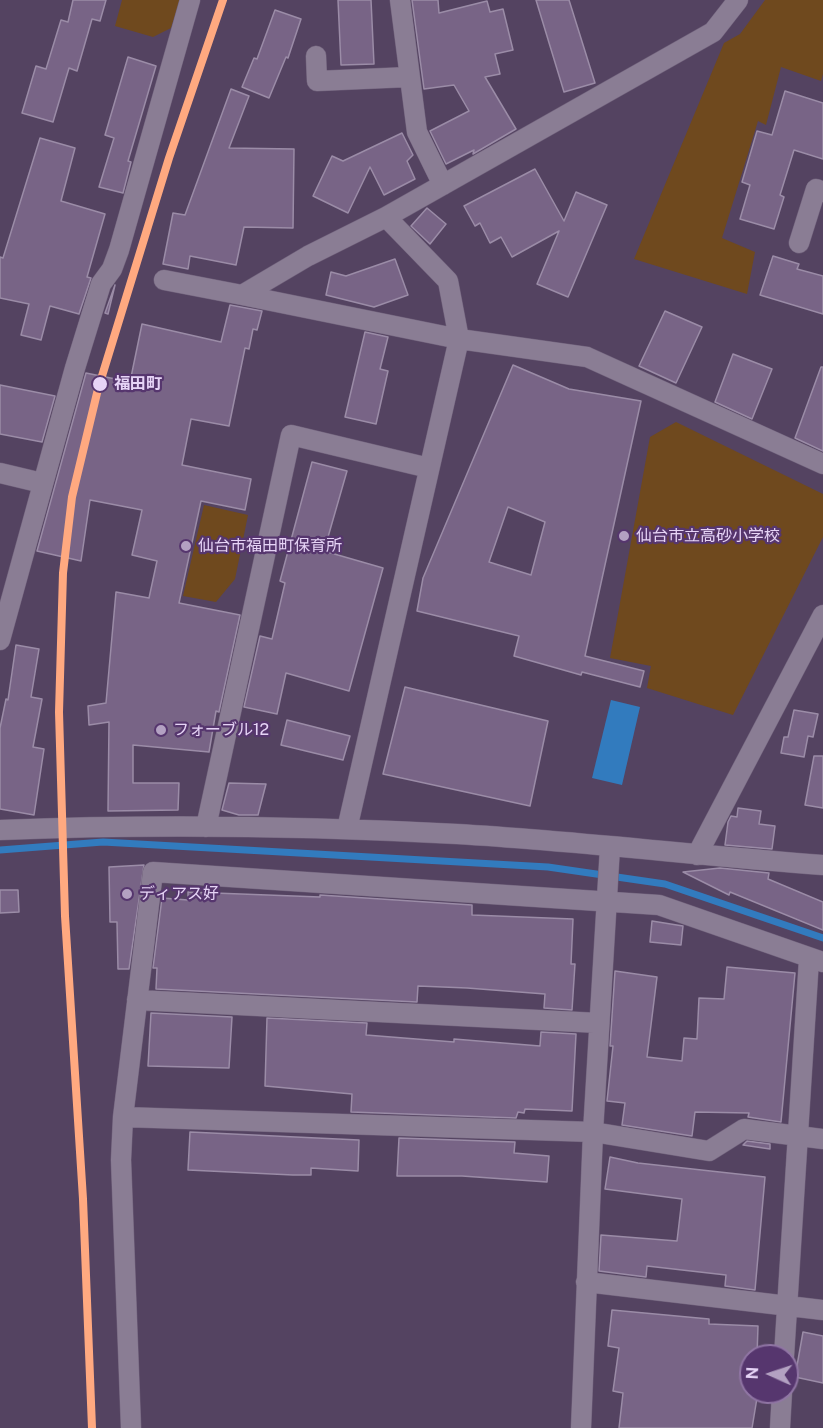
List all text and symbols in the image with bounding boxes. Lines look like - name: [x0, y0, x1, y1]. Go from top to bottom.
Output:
- place label: 福田町: [114, 374, 162, 394]
- marker: 福田町: [91, 375, 109, 393]
- place label: 仙台市立高砂小学校: [636, 526, 780, 546]
- marker: 仙台市立高砂小学校: [617, 529, 631, 543]
- place label: 仙台市福田町保育所: [198, 536, 342, 556]
- marker: 仙台市福田町保育所: [179, 539, 193, 553]
- place label: フォーブル12: [173, 720, 269, 740]
- marker: フォーブル12: [154, 723, 168, 737]
- place label: ディアス好: [139, 884, 219, 904]
- marker: ディアス好: [120, 887, 134, 901]
- north arrow: [739, 1344, 799, 1404]
- text: N: [743, 1366, 762, 1380]

